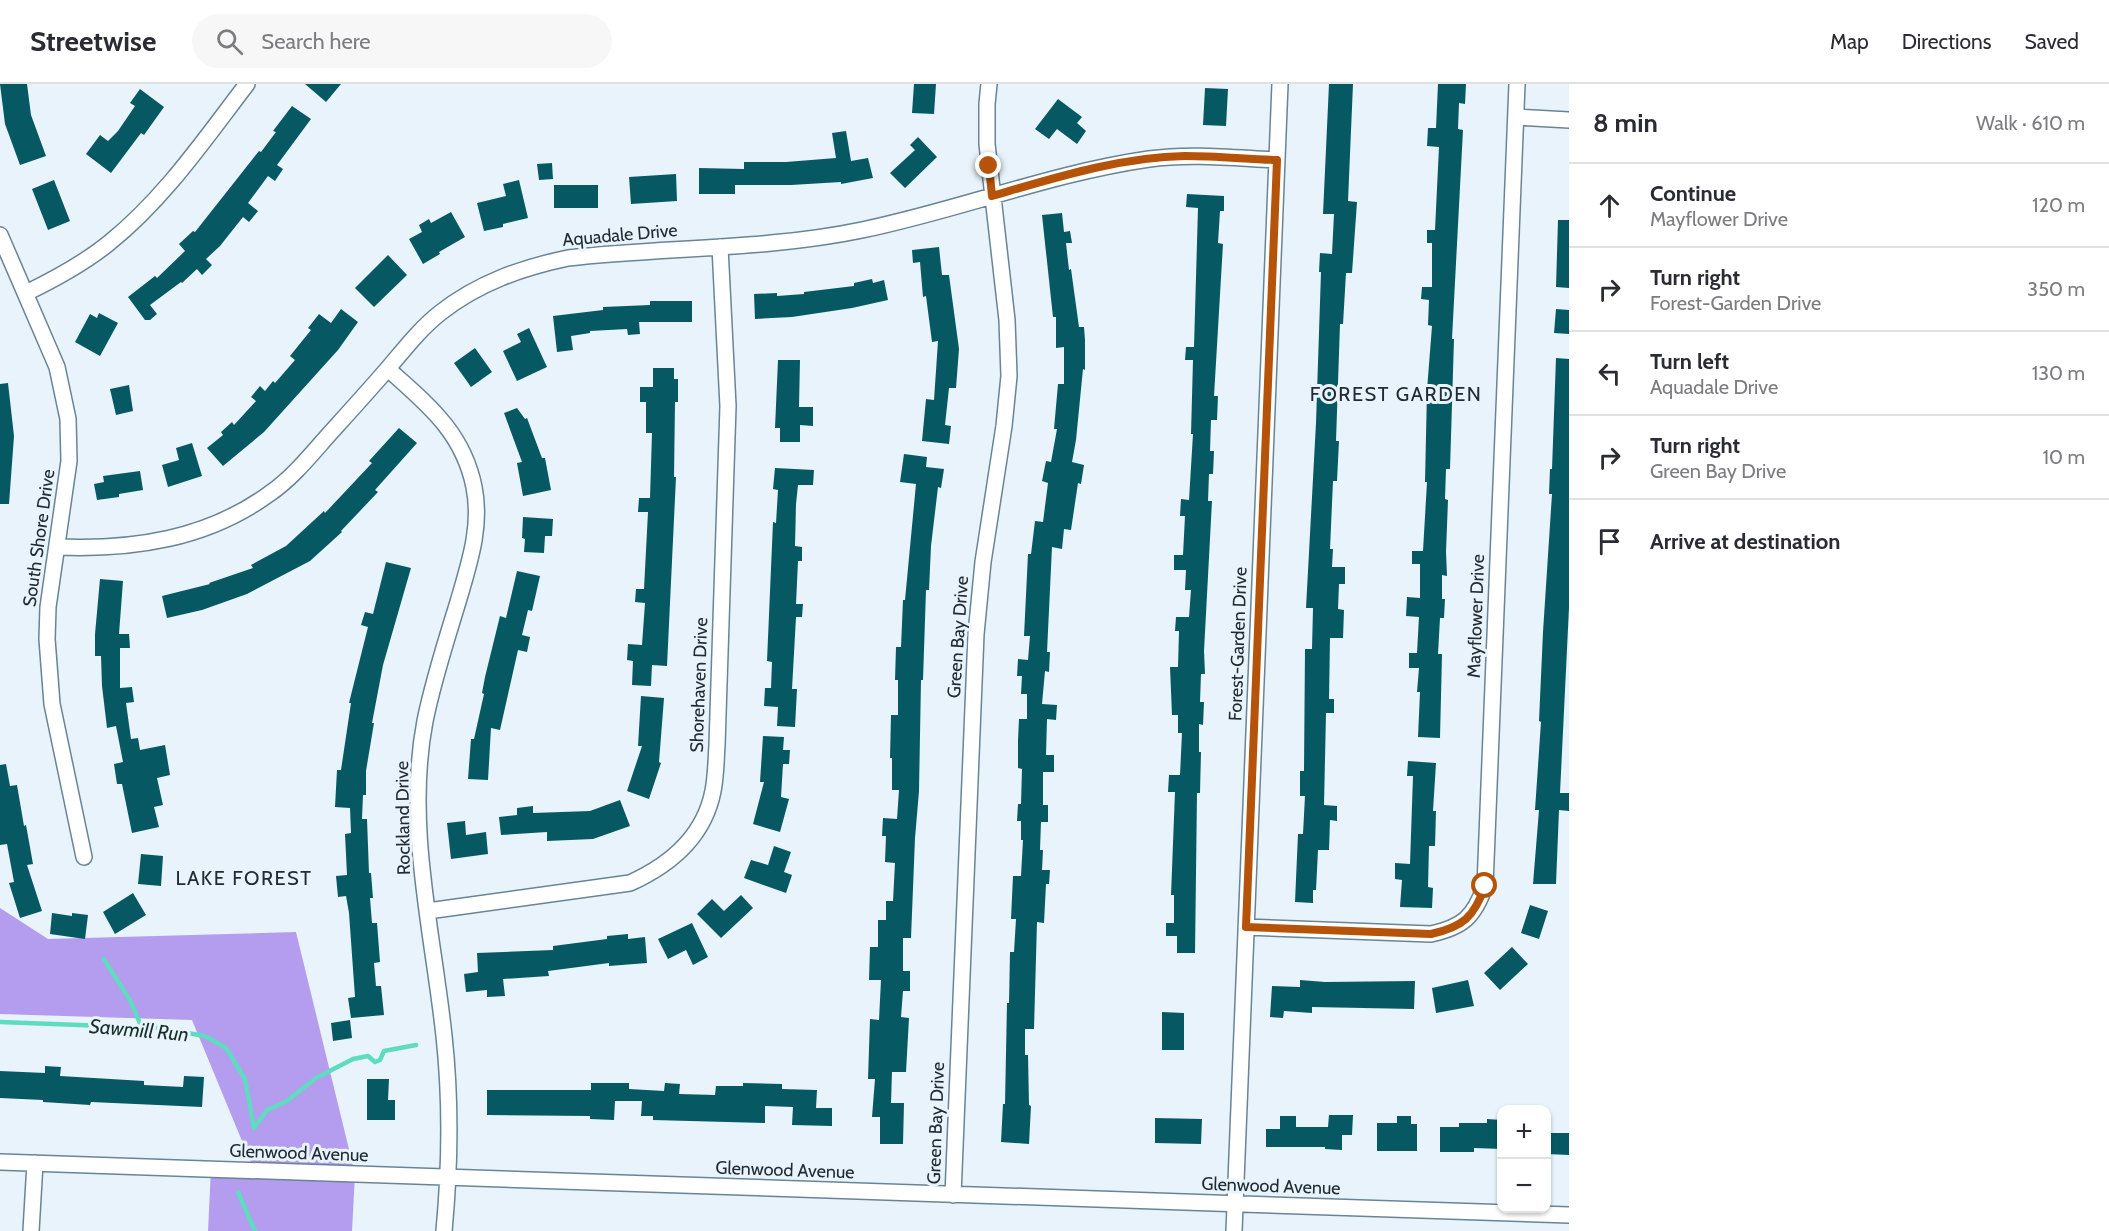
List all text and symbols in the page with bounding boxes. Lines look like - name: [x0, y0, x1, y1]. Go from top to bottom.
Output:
- search box: [192, 14, 612, 68]
- text: Streetwise: [30, 24, 156, 58]
- icon: search: [213, 25, 246, 58]
- text: Search here: [261, 28, 371, 55]
- text: Map: [1830, 29, 1869, 54]
- text: Directions: [1902, 29, 1991, 54]
- text: Saved: [2024, 29, 2079, 54]
- text: 8 min: [1593, 107, 1658, 139]
- text: Walk · 610 m: [1976, 111, 2085, 135]
- route end: [975, 152, 1001, 178]
- text: Continue: [1650, 180, 1736, 207]
- icon: ahead: [1593, 189, 1626, 222]
- text: 120 m: [2032, 193, 2085, 217]
- text: Mayflower Drive: [1650, 207, 1788, 231]
- street label: Aquadale Drive: [562, 219, 678, 251]
- text: Turn right: [1650, 264, 1740, 291]
- icon: right: [1593, 273, 1626, 306]
- text: 350 m: [2027, 277, 2085, 301]
- text: Forest-Garden Drive: [1650, 291, 1821, 315]
- text: Turn left: [1650, 348, 1729, 375]
- icon: left: [1593, 357, 1626, 390]
- text: 130 m: [2032, 361, 2085, 385]
- text: Aquadale Drive: [1650, 375, 1778, 399]
- district label: FOREST GARDEN: [1310, 382, 1482, 406]
- text: Turn right: [1650, 432, 1740, 459]
- icon: right: [1593, 441, 1626, 474]
- text: 10 m: [2042, 445, 2085, 469]
- text: Green Bay Drive: [1650, 459, 1786, 483]
- street label: South Shore Drive: [18, 468, 60, 608]
- icon: arrive: [1593, 525, 1626, 558]
- text: Arrive at destination: [1650, 528, 1840, 555]
- street label: Mayflower Drive: [1463, 554, 1489, 678]
- street label: Forest-Garden Drive: [1224, 567, 1252, 721]
- street label: Green Bay Drive: [943, 575, 973, 699]
- street label: Shorehaven Drive: [686, 617, 712, 753]
- street label: Rockland Drive: [391, 761, 415, 875]
- district label: LAKE FOREST: [176, 866, 312, 890]
- route start: [1471, 872, 1497, 898]
- water label: Sawmill Run: [88, 1014, 190, 1046]
- street label: Green Bay Drive: [923, 1061, 949, 1185]
- map controls: [1497, 1105, 1551, 1213]
- button: +: [1497, 1105, 1551, 1159]
- street label: Glenwood Avenue: [229, 1140, 369, 1166]
- street label: Glenwood Avenue: [715, 1157, 855, 1183]
- button: −: [1497, 1159, 1551, 1213]
- street label: Glenwood Avenue: [1201, 1173, 1341, 1199]

